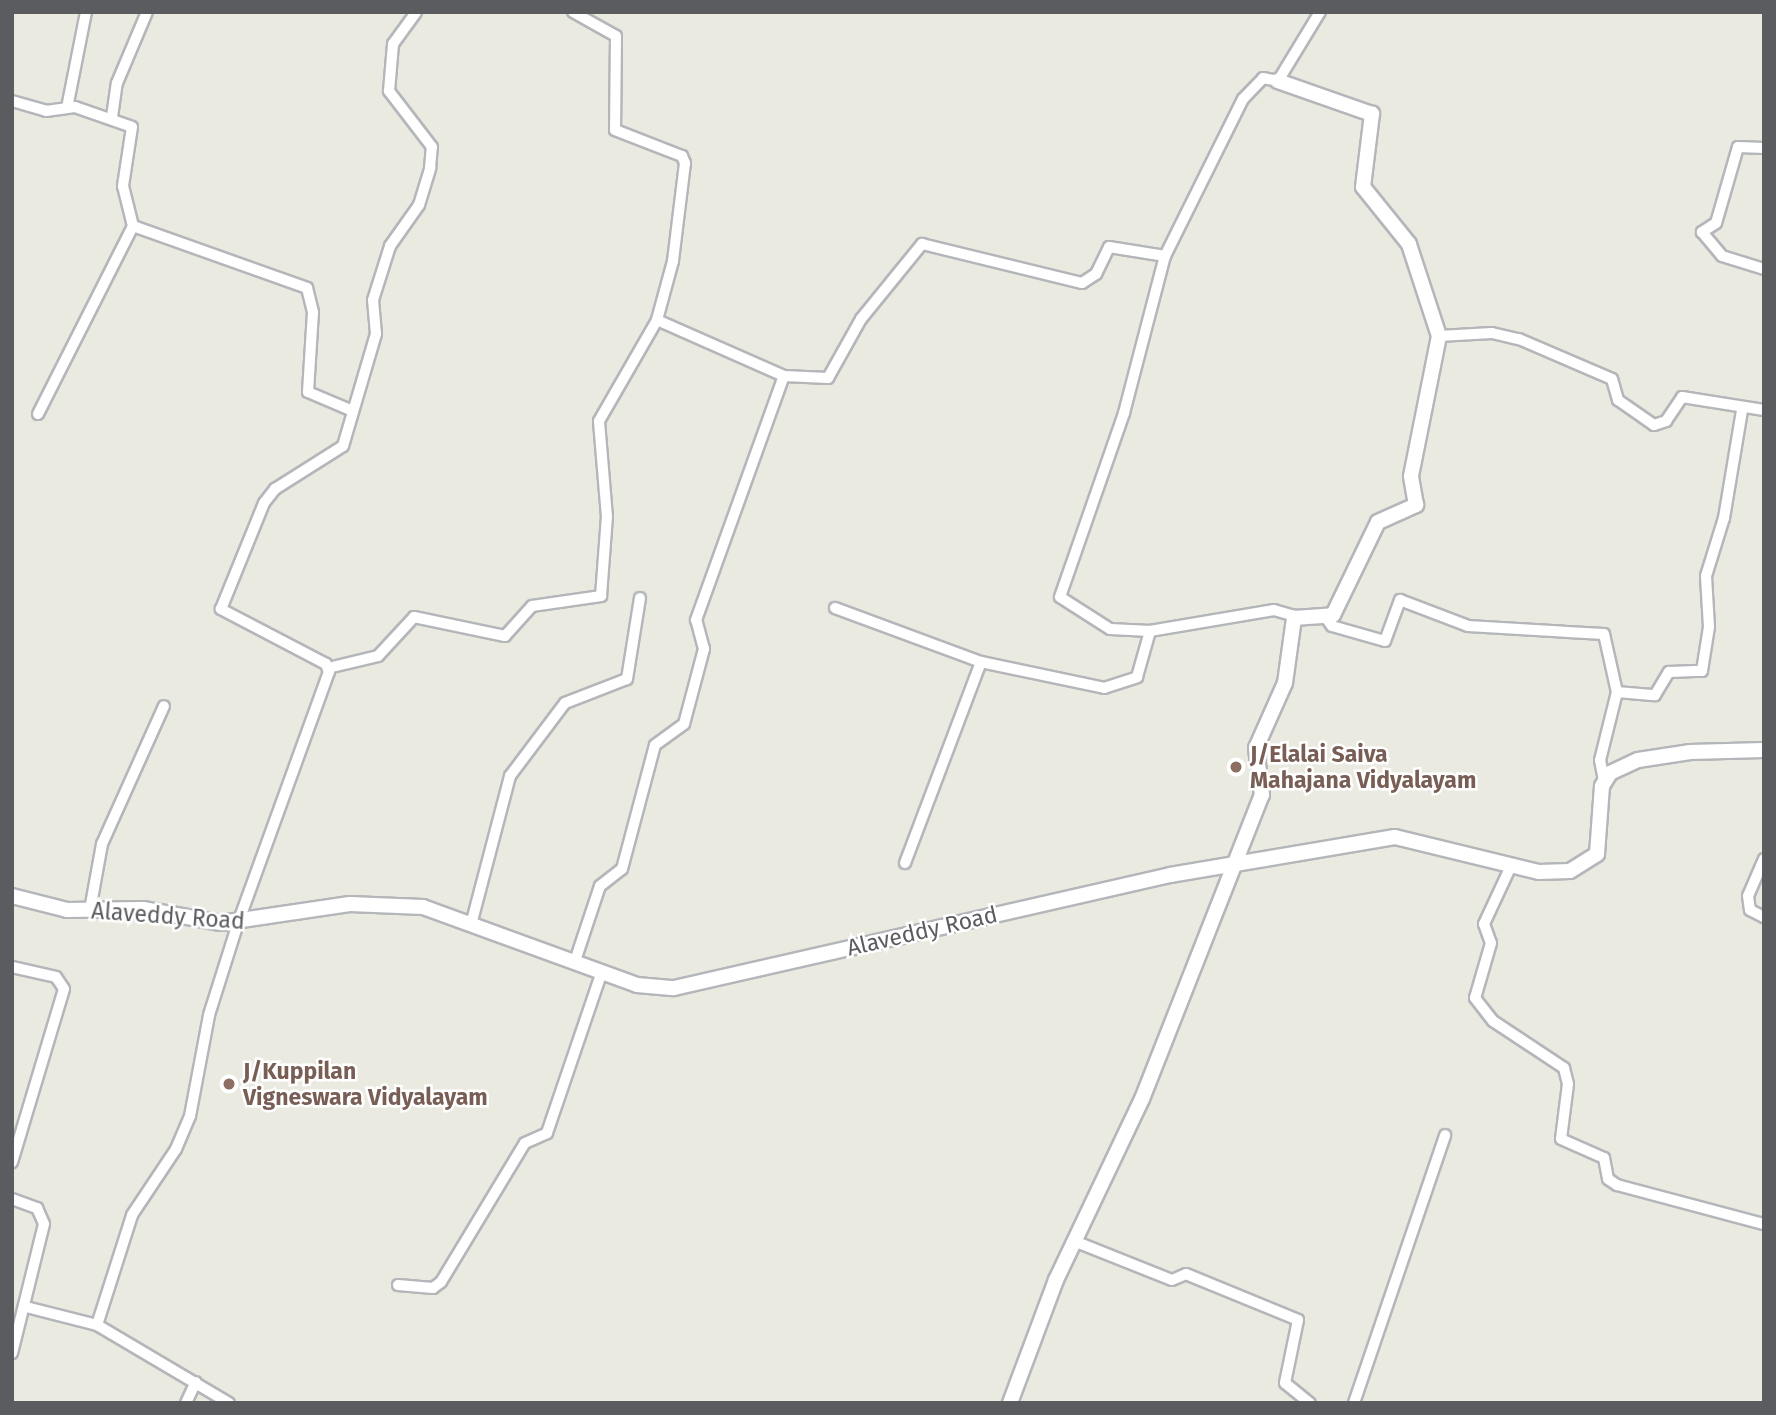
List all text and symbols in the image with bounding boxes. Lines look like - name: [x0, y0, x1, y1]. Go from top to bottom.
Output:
- place label: J/Elalai Saiva Mahajana Vidyalayam: [1250, 740, 1476, 794]
- marker: J/Elalai Saiva Mahajana Vidyalayam: [1228, 759, 1244, 775]
- street label: Alaveddy Road: [90, 897, 246, 935]
- street label: Alaveddy Road: [844, 900, 1000, 962]
- place label: J/Kuppilan Vigneswara Vidyalayam: [243, 1057, 488, 1111]
- marker: J/Kuppilan Vigneswara Vidyalayam: [221, 1076, 237, 1092]

